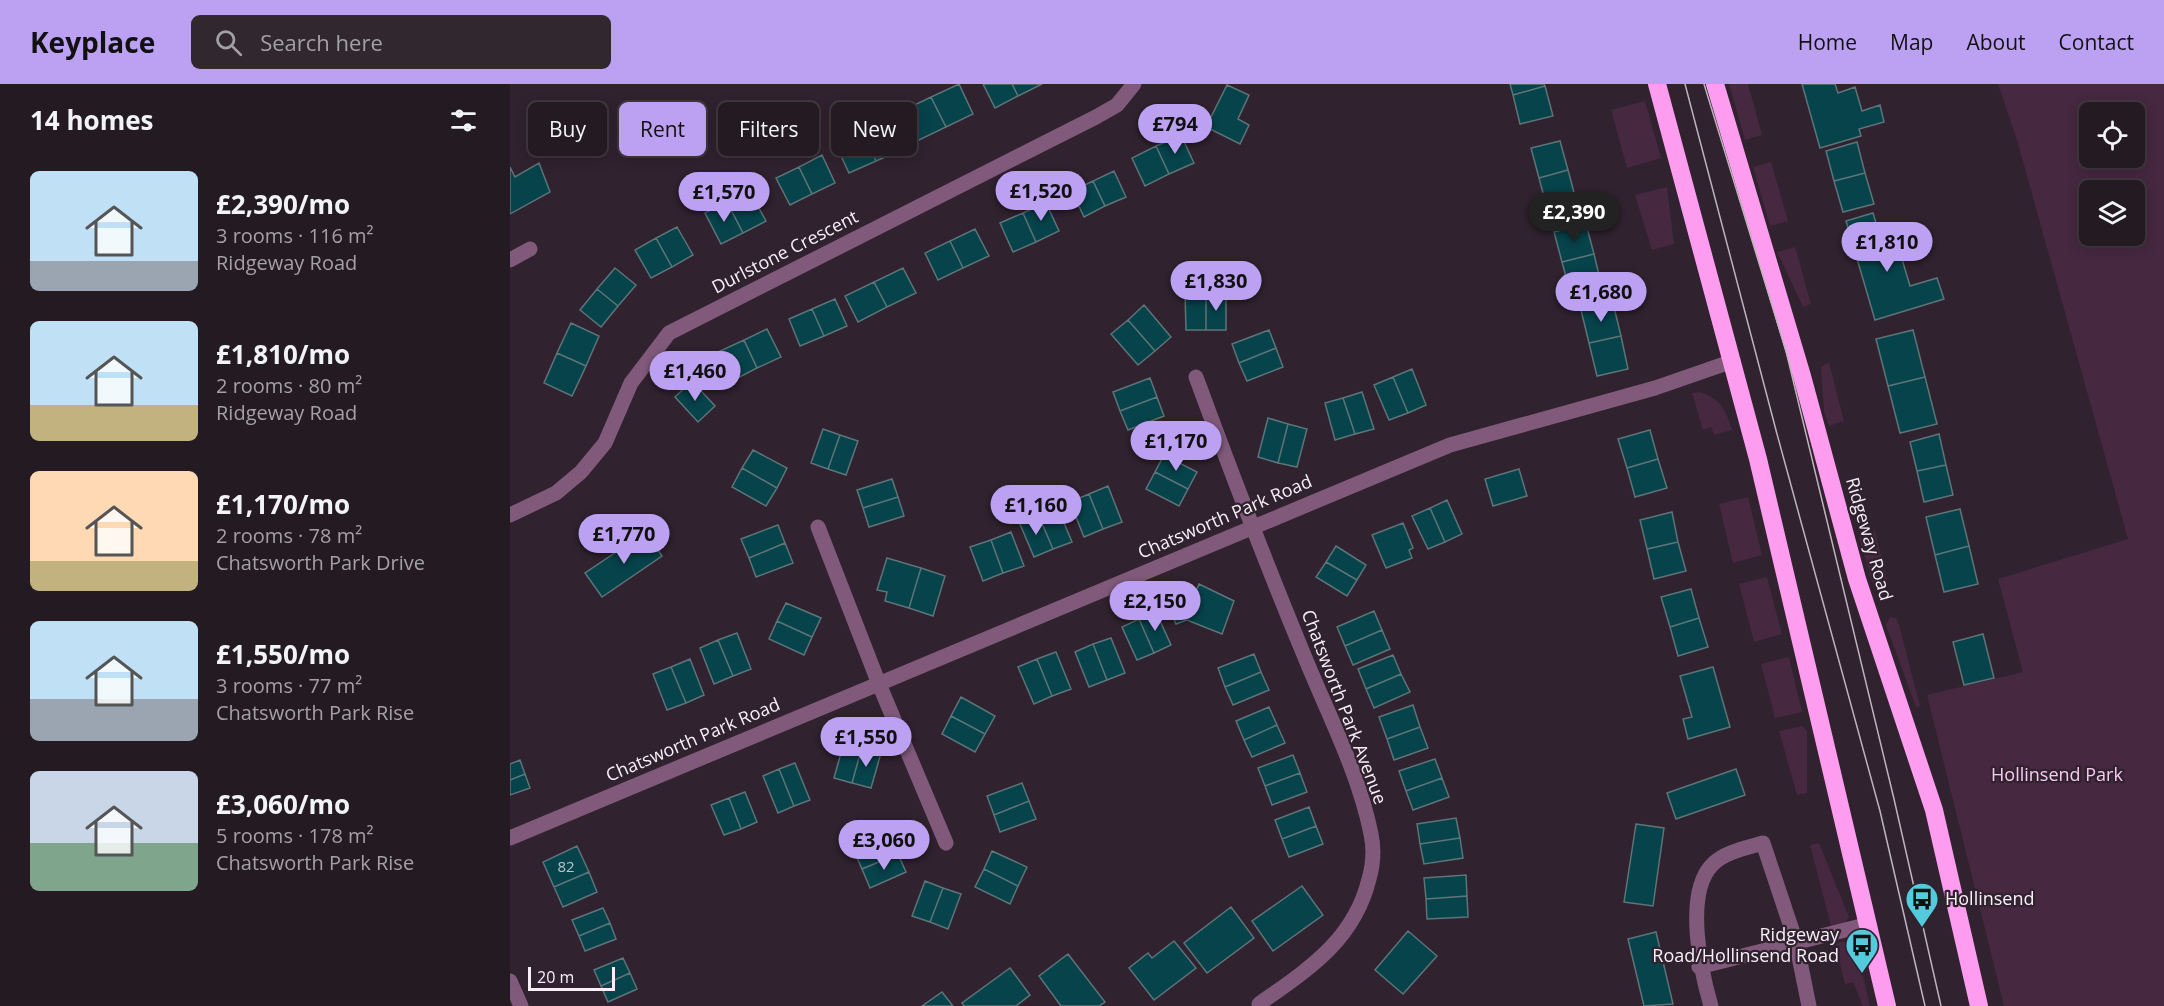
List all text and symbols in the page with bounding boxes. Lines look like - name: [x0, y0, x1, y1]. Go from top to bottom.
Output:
- search box: [191, 15, 611, 69]
- text: Keyplace: [30, 23, 155, 61]
- icon: search: [212, 26, 245, 59]
- text: Search here: [260, 27, 383, 57]
- text: Home: [1798, 28, 1857, 56]
- text: Map: [1890, 28, 1933, 56]
- text: About: [1966, 28, 2026, 56]
- text: Contact: [2059, 28, 2134, 56]
- text: 14 homes: [30, 102, 154, 138]
- chip: Buy: [528, 102, 607, 156]
- chip: Rent: [619, 102, 706, 156]
- chip: Filters: [718, 102, 819, 156]
- chip: New: [831, 102, 917, 156]
- map controls: [2079, 102, 2145, 246]
- button: locate: [2079, 102, 2145, 168]
- icon: filters: [447, 104, 480, 137]
- pin: £794: [1139, 104, 1211, 155]
- text: £794: [1152, 110, 1198, 137]
- pin: £1,520: [992, 171, 1090, 222]
- pin: £1,570: [675, 172, 773, 223]
- text: £1,520: [1010, 177, 1072, 204]
- text: £1,570: [693, 178, 755, 205]
- button: layers: [2079, 180, 2145, 246]
- text: £2,390/mo: [216, 186, 350, 222]
- pin: £2,390: [1525, 192, 1623, 243]
- icon: home: [78, 195, 150, 267]
- text: £2,390: [1543, 198, 1605, 225]
- street label: Durlstone Crescent: [707, 204, 862, 298]
- text: 3 rooms · 116 m²: [216, 222, 374, 249]
- pin: £1,810: [1838, 222, 1936, 273]
- text: £1,810: [1856, 228, 1918, 255]
- text: Ridgeway Road: [216, 249, 357, 276]
- pin: £1,830: [1167, 261, 1265, 312]
- text: £1,830: [1185, 267, 1247, 294]
- pin: £1,680: [1552, 272, 1650, 323]
- text: £1,680: [1570, 278, 1632, 305]
- text: £1,810/mo: [216, 336, 350, 372]
- icon: home: [78, 345, 150, 417]
- pin: £1,460: [646, 351, 744, 402]
- text: £1,460: [664, 357, 726, 384]
- text: 2 rooms · 80 m²: [216, 372, 362, 399]
- text: Ridgeway Road: [216, 399, 357, 426]
- pin: £1,170: [1127, 421, 1225, 472]
- text: £1,170: [1145, 427, 1207, 454]
- street label: Chatsworth Park Road: [1134, 469, 1315, 564]
- street label: Ridgeway Road: [1841, 474, 1899, 603]
- pin: £1,160: [987, 485, 1085, 536]
- text: £1,170/mo: [216, 486, 350, 522]
- text: £1,160: [1005, 491, 1067, 518]
- icon: home: [78, 495, 150, 567]
- pin: £1,770: [575, 514, 673, 565]
- text: £1,770: [593, 520, 655, 547]
- text: 2 rooms · 78 m²: [216, 522, 362, 549]
- text: Chatsworth Park Drive: [216, 549, 425, 576]
- pin: £2,150: [1106, 581, 1204, 632]
- text: £2,150: [1124, 587, 1186, 614]
- street label: Chatsworth Park Avenue: [1297, 606, 1393, 807]
- text: £1,550/mo: [216, 636, 350, 672]
- icon: home: [78, 645, 150, 717]
- text: 3 rooms · 77 m²: [216, 672, 362, 699]
- street label: Chatsworth Park Road: [602, 692, 783, 787]
- text: Chatsworth Park Rise: [216, 699, 414, 726]
- pin: £1,550: [817, 717, 915, 768]
- text: £1,550: [835, 723, 897, 750]
- park label: Hollinsend Park: [1991, 762, 2123, 786]
- text: £3,060/mo: [216, 786, 350, 822]
- icon: home: [78, 795, 150, 867]
- pin: £3,060: [835, 820, 933, 871]
- text: 5 rooms · 178 m²: [216, 822, 374, 849]
- text: £3,060: [853, 826, 915, 853]
- text: Chatsworth Park Rise: [216, 849, 414, 876]
- house number: 82: [557, 856, 575, 876]
- bus stop icon: Hollinsend: [1904, 881, 1940, 928]
- place label: Hollinsend: [1945, 886, 2035, 910]
- place label: Ridgeway Road/Hollinsend Road: [1652, 922, 1840, 967]
- bus stop icon: Ridgeway Road/Hollinsend Road: [1844, 927, 1880, 974]
- scale bar: [528, 964, 615, 992]
- text: 20 m: [537, 966, 574, 988]

